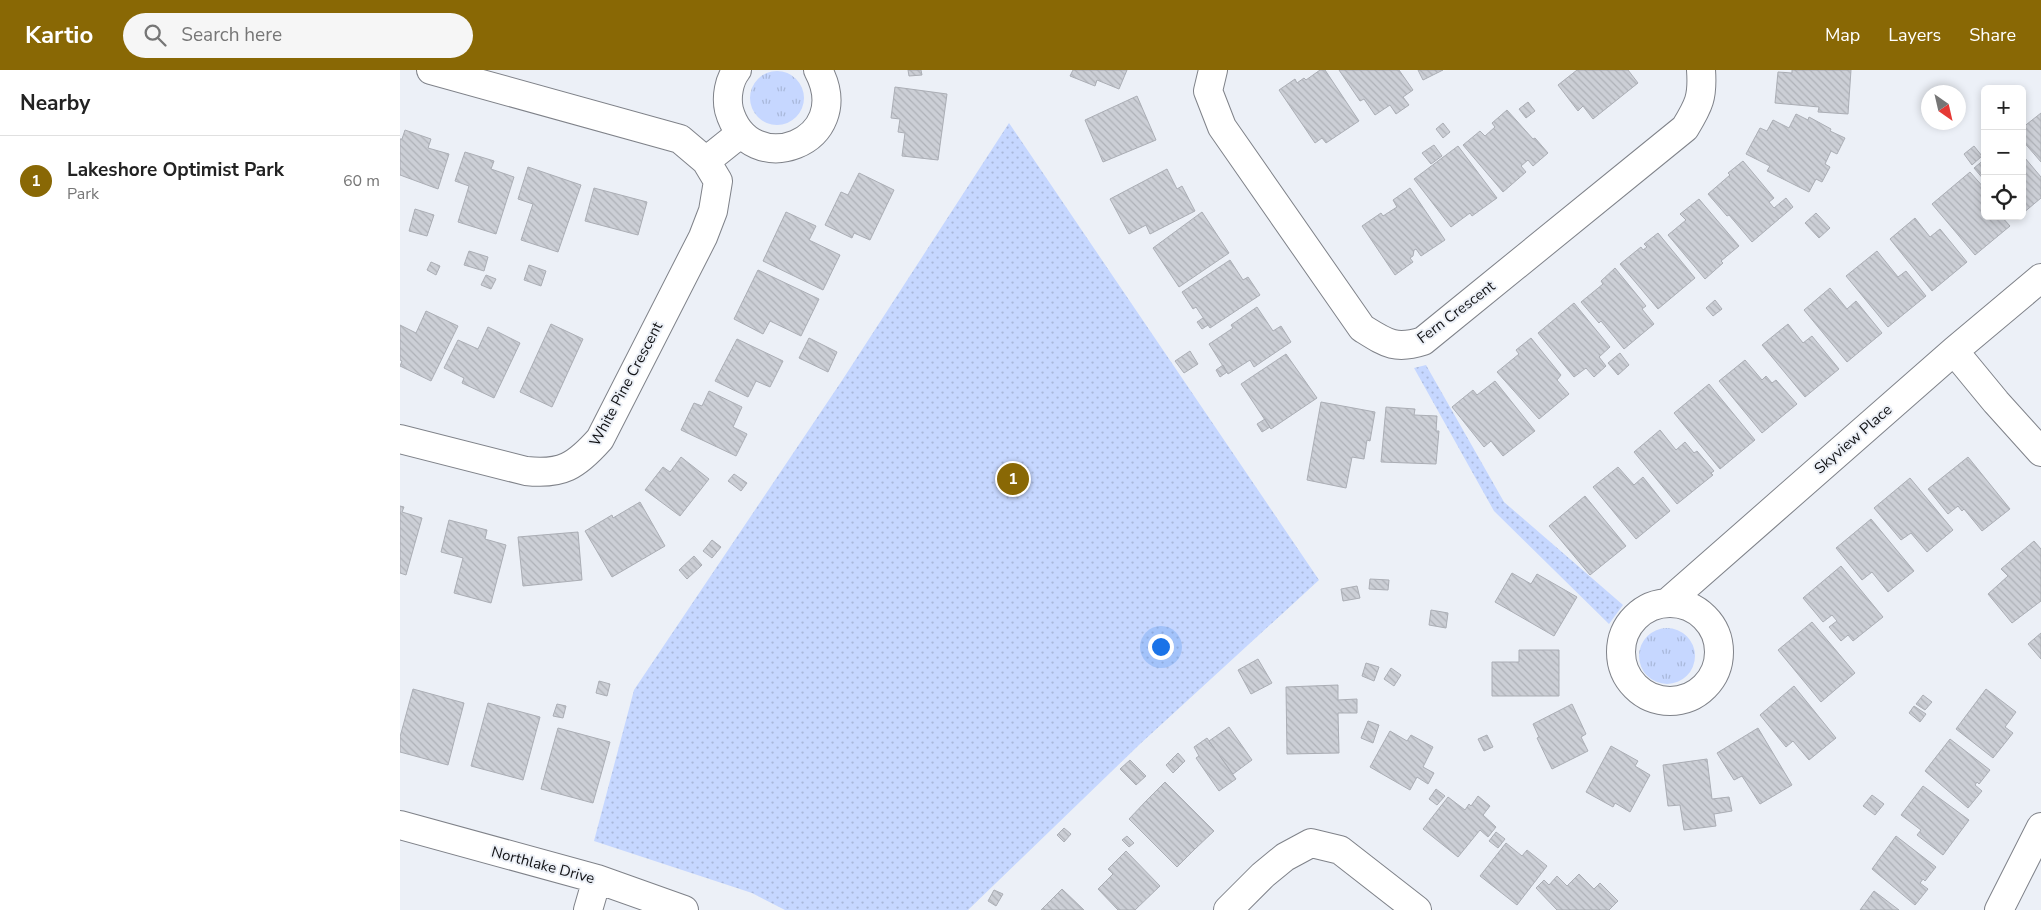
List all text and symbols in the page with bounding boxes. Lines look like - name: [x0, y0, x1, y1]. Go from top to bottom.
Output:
- search box: [123, 13, 473, 58]
- text: Kartio: [25, 19, 93, 51]
- icon: search: [141, 21, 169, 49]
- text: Search here: [181, 22, 282, 48]
- text: Map: [1825, 23, 1860, 47]
- text: Layers: [1888, 23, 1941, 47]
- text: Share: [1969, 23, 2016, 47]
- north arrow: [1921, 85, 1966, 130]
- map controls: [1981, 85, 2026, 220]
- button: +: [1981, 85, 2026, 130]
- text: Nearby: [20, 89, 90, 117]
- button: −: [1981, 130, 2026, 175]
- text: Lakeshore Optimist Park: [67, 157, 284, 183]
- text: 1: [31, 170, 41, 192]
- text: 60 m: [343, 170, 380, 192]
- button: locate: [1981, 175, 2026, 220]
- text: Park: [67, 183, 99, 205]
- street label: Fern Crescent: [1413, 276, 1500, 348]
- street label: White Pine Crescent: [585, 318, 668, 450]
- street label: Skyview Place: [1810, 400, 1896, 478]
- pin: 1: [997, 460, 1029, 498]
- your location: [1148, 634, 1174, 660]
- street label: Northlake Drive: [489, 842, 597, 888]

